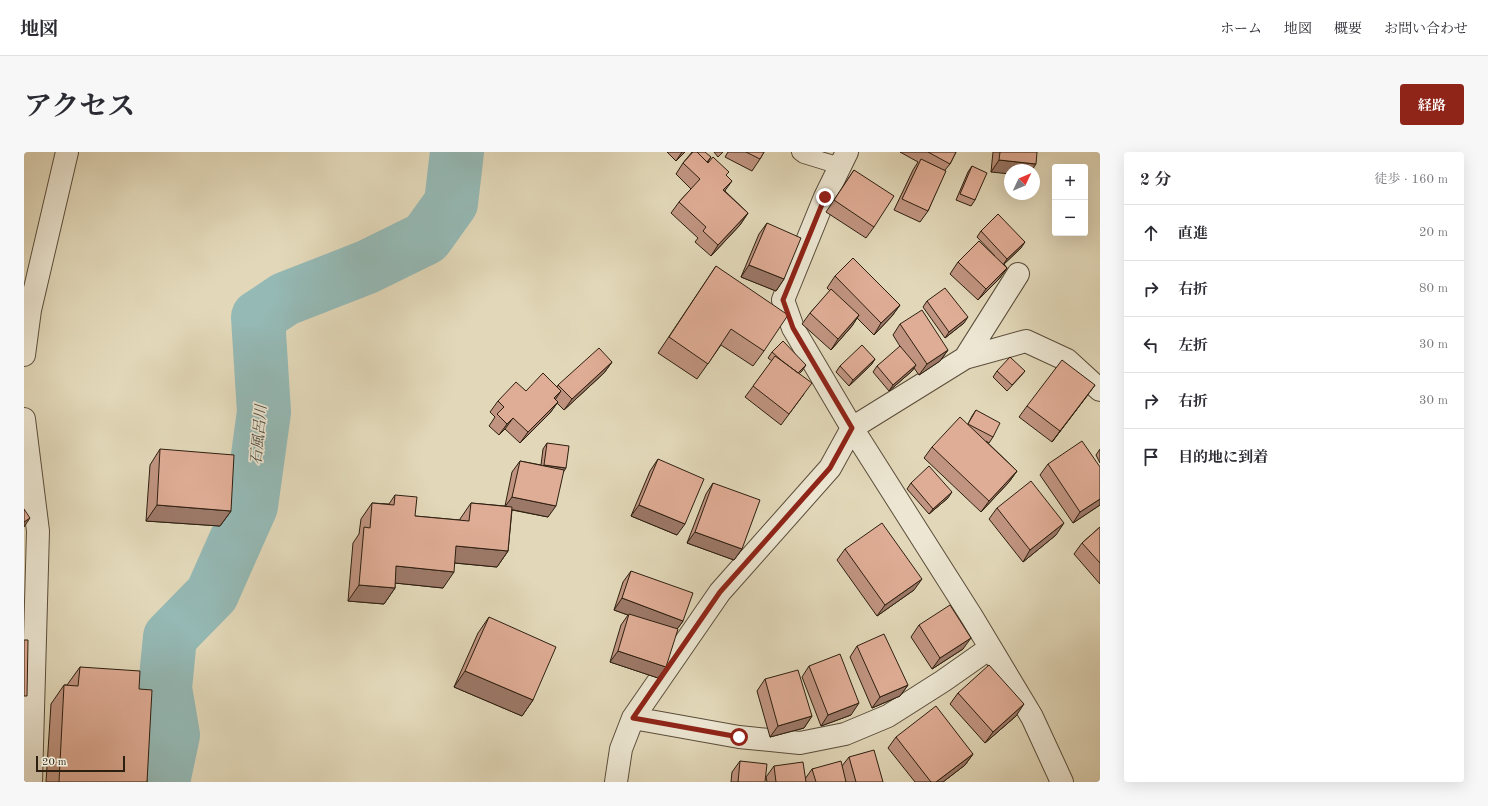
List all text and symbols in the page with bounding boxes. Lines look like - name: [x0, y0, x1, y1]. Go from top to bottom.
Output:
- text: 地図: [20, 21, 58, 40]
- text: ホーム: [1220, 22, 1262, 36]
- text: 地図: [1284, 22, 1312, 36]
- text: 概要: [1334, 22, 1362, 36]
- text: お問い合わせ: [1384, 22, 1468, 36]
- button: 経路: [1400, 84, 1464, 125]
- text: アクセス: [24, 94, 135, 122]
- north arrow: [1004, 164, 1040, 200]
- map controls: [1052, 164, 1088, 236]
- button: +: [1052, 164, 1088, 200]
- text: 2 分: [1140, 172, 1172, 189]
- text: 徒歩 · 160 m: [1374, 173, 1448, 186]
- route end: [816, 188, 834, 206]
- button: −: [1052, 200, 1088, 236]
- icon: ahead: [1140, 222, 1162, 244]
- text: 20 m: [1419, 226, 1448, 239]
- text: 直進: [1178, 227, 1208, 242]
- icon: right: [1140, 278, 1162, 300]
- text: 80 m: [1419, 282, 1448, 295]
- text: 右折: [1178, 283, 1208, 298]
- icon: left: [1140, 334, 1162, 356]
- text: 30 m: [1419, 338, 1448, 351]
- text: 左折: [1178, 339, 1208, 354]
- icon: right: [1140, 390, 1162, 412]
- text: 30 m: [1419, 394, 1448, 407]
- text: 右折: [1178, 395, 1208, 410]
- water label: 石風呂川: [248, 402, 270, 466]
- icon: arrive: [1140, 446, 1162, 468]
- text: 目的地に到着: [1178, 451, 1268, 466]
- route start: [730, 728, 748, 746]
- scale bar: [36, 754, 125, 773]
- text: 20 m: [42, 757, 67, 768]

